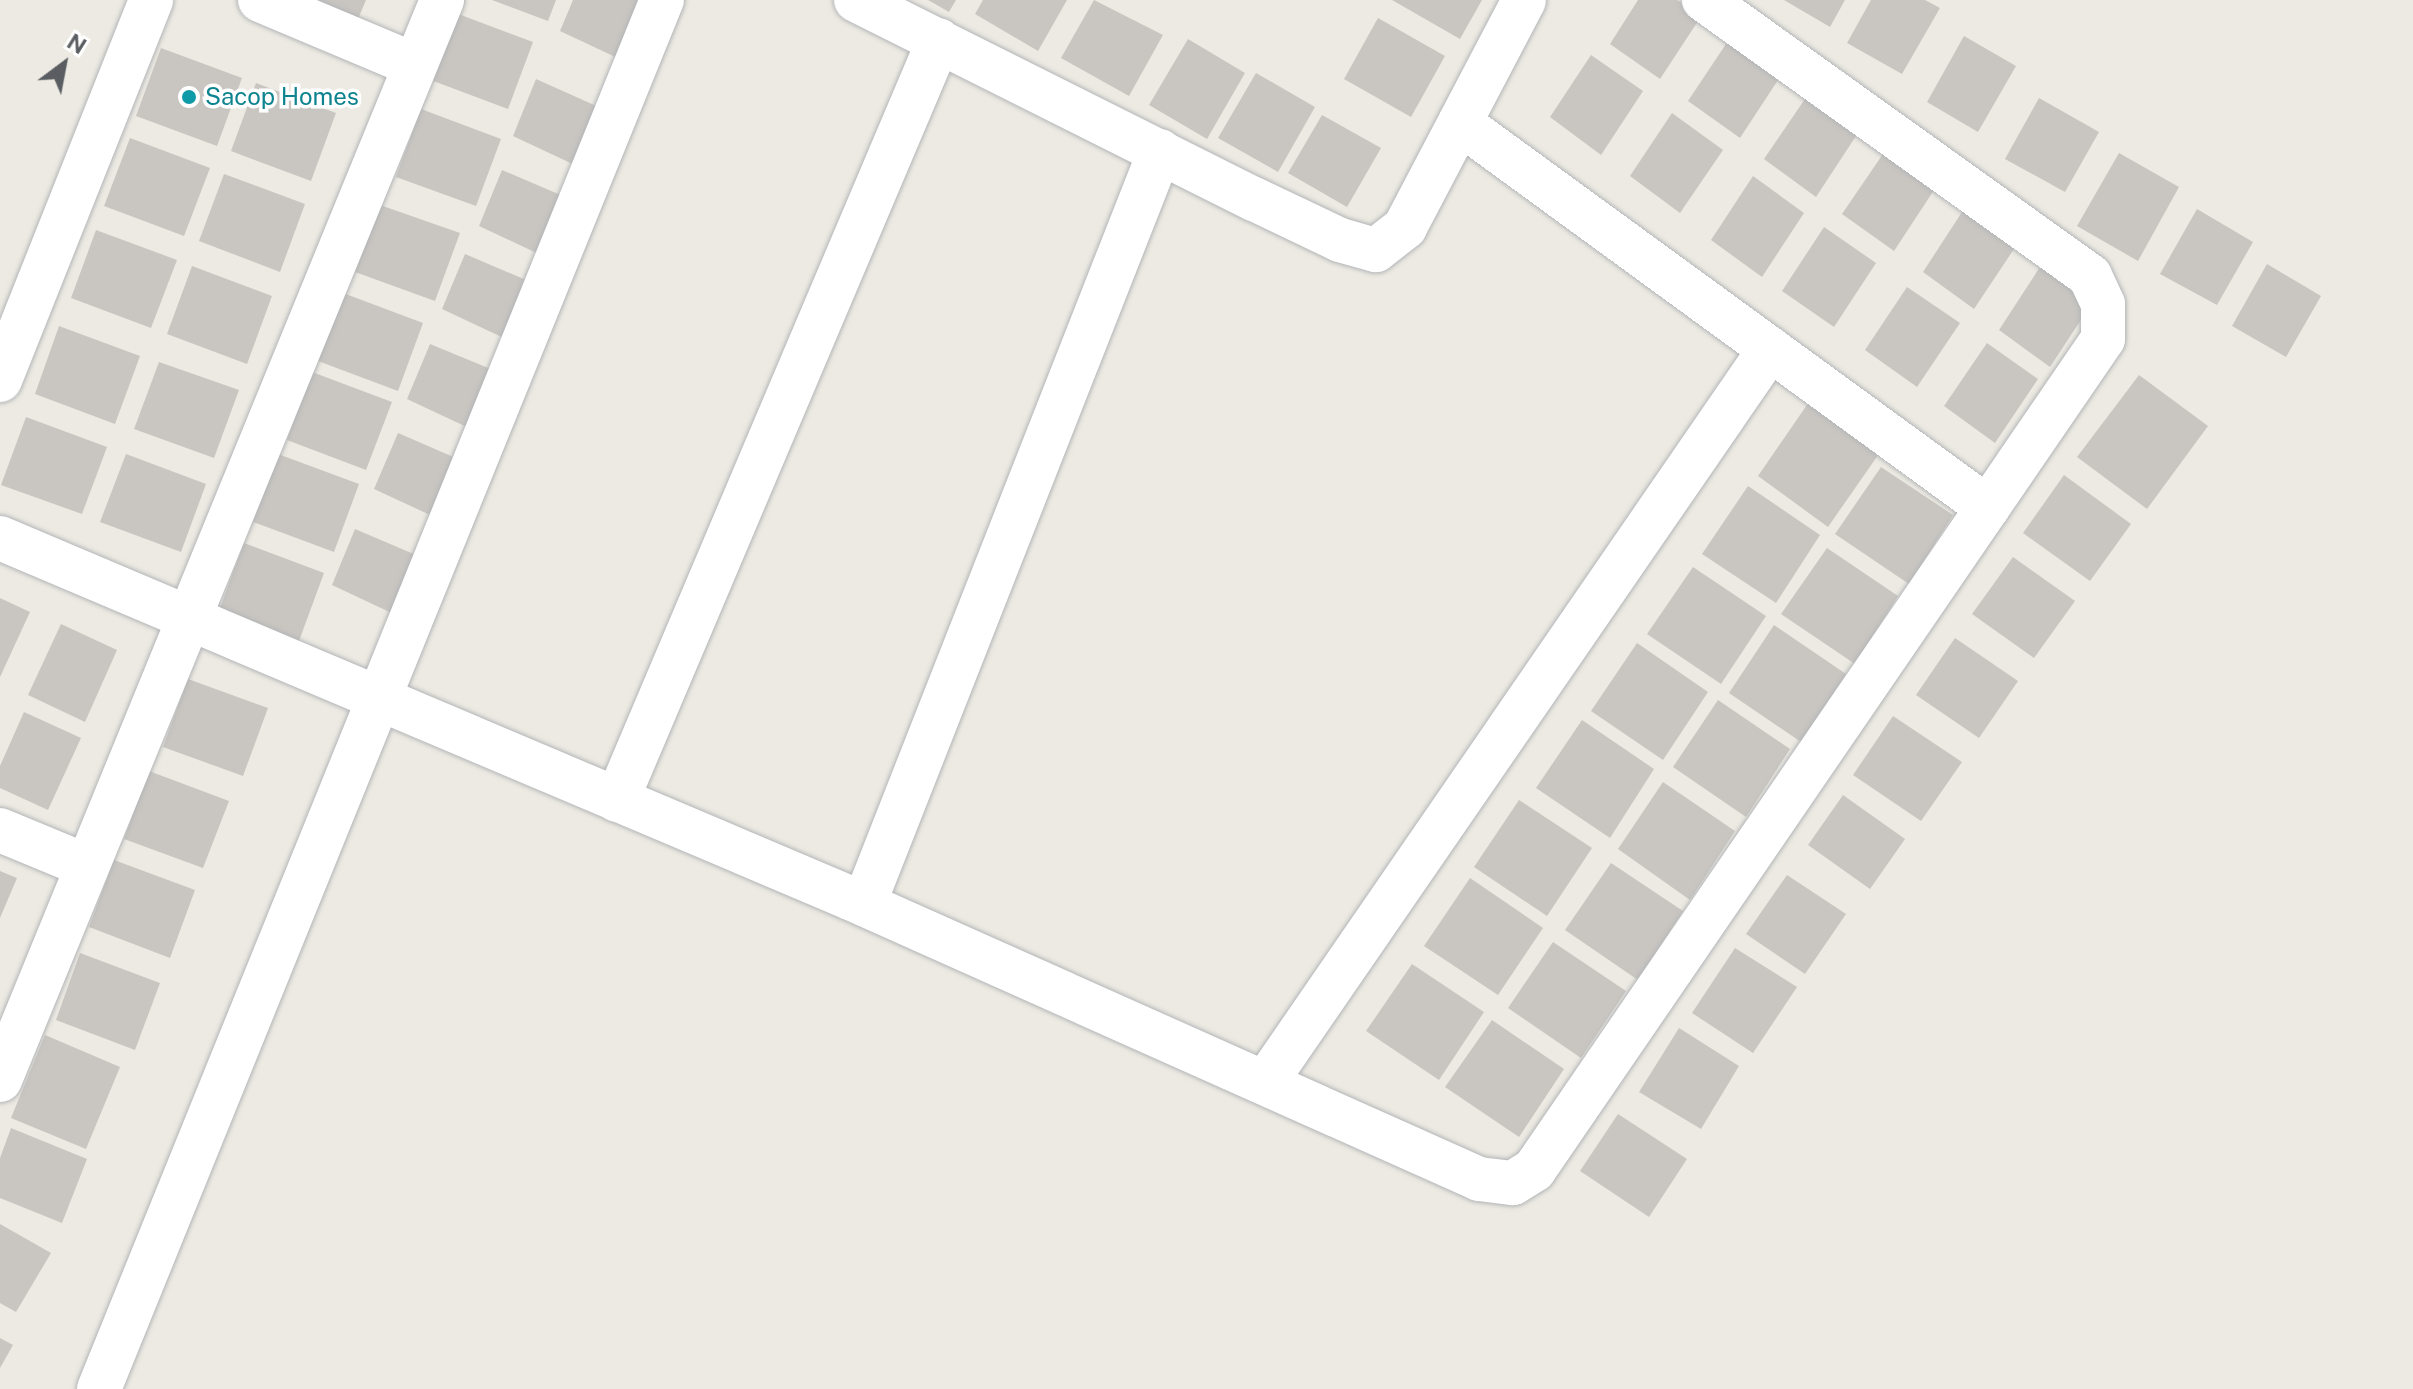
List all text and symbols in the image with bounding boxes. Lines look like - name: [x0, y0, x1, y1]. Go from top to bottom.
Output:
- north arrow: [24, 24, 104, 104]
- text: N: [63, 28, 91, 59]
- place label: Sacop Homes: [205, 83, 359, 111]
- marker: Sacop Homes: [180, 88, 198, 106]

